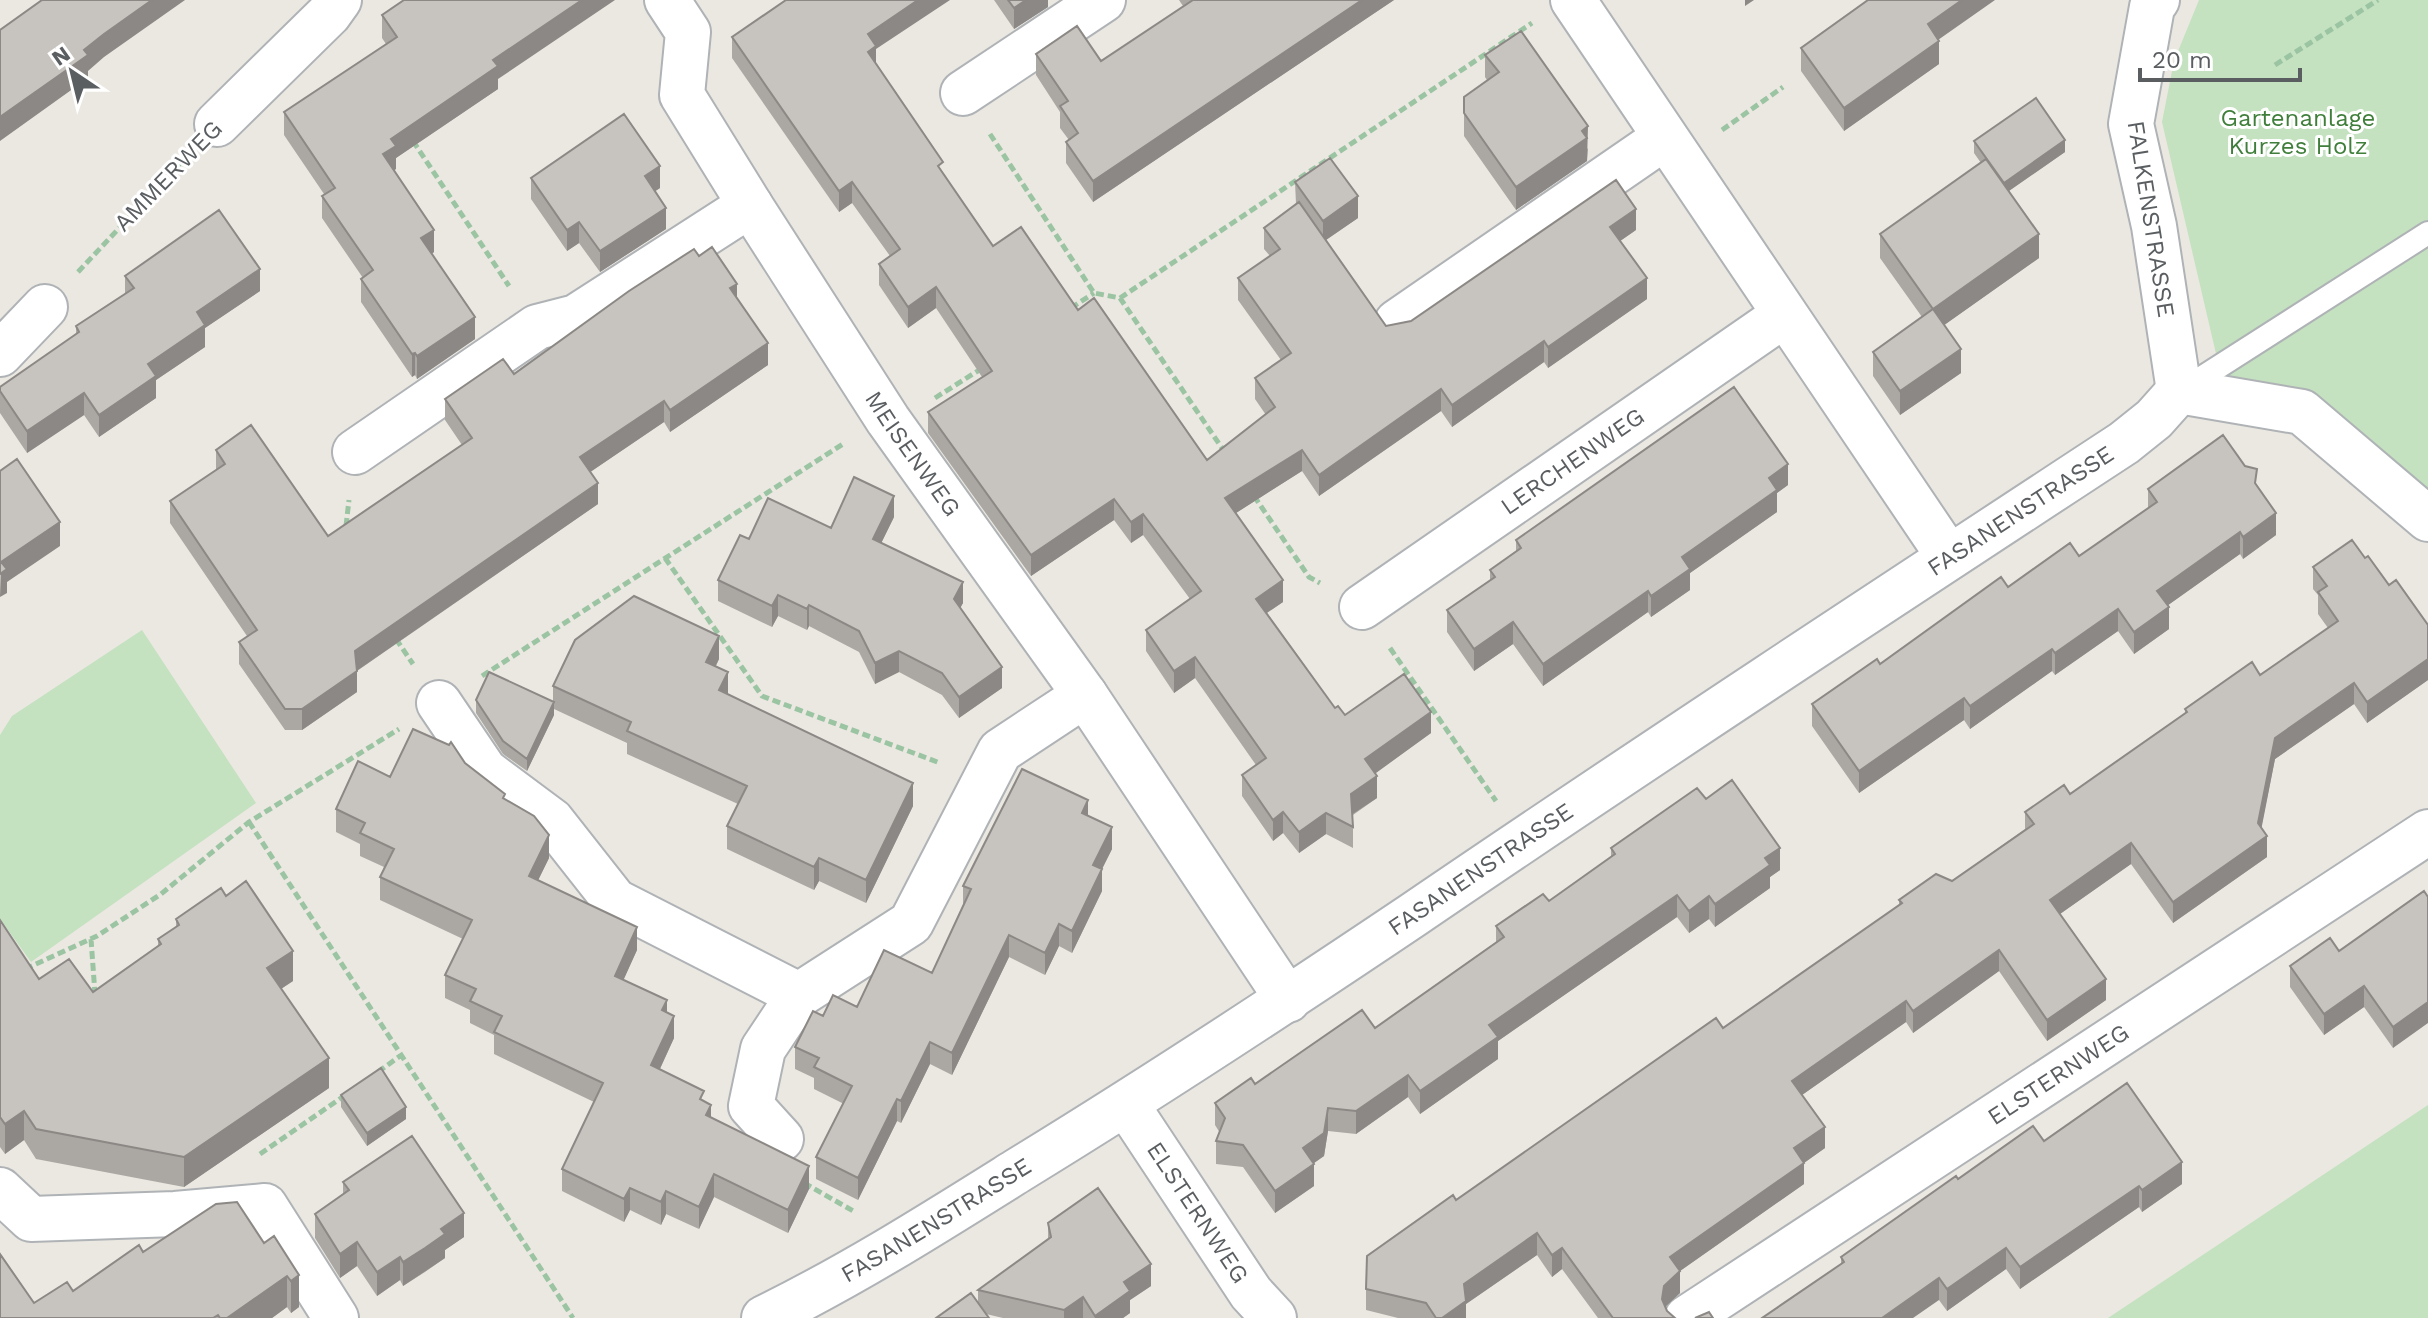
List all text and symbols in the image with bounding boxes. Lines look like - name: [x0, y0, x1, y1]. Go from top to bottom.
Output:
- north arrow: [32, 32, 112, 112]
- scale bar: [2140, 32, 2300, 82]
- text: N: [47, 41, 75, 71]
- text: 20 m: [2152, 46, 2212, 74]
- park label: Gartenanlage Kurzes Holz: [2221, 104, 2375, 160]
- street label: AMMERWEG: [108, 115, 228, 237]
- street label: FALKENSTRASSE: [2122, 119, 2180, 319]
- street label: MEISENWEG: [859, 386, 966, 522]
- street label: LERCHENWEG: [1495, 402, 1650, 521]
- street label: FASANENSTRASSE: [1922, 440, 2119, 582]
- street label: FASANENSTRASSE: [1383, 797, 1578, 942]
- street label: ELSTERNWEG: [1982, 1018, 2134, 1131]
- street label: ELSTERNWEG: [1141, 1137, 1254, 1288]
- street label: FASANENSTRASSE: [836, 1152, 1036, 1289]

